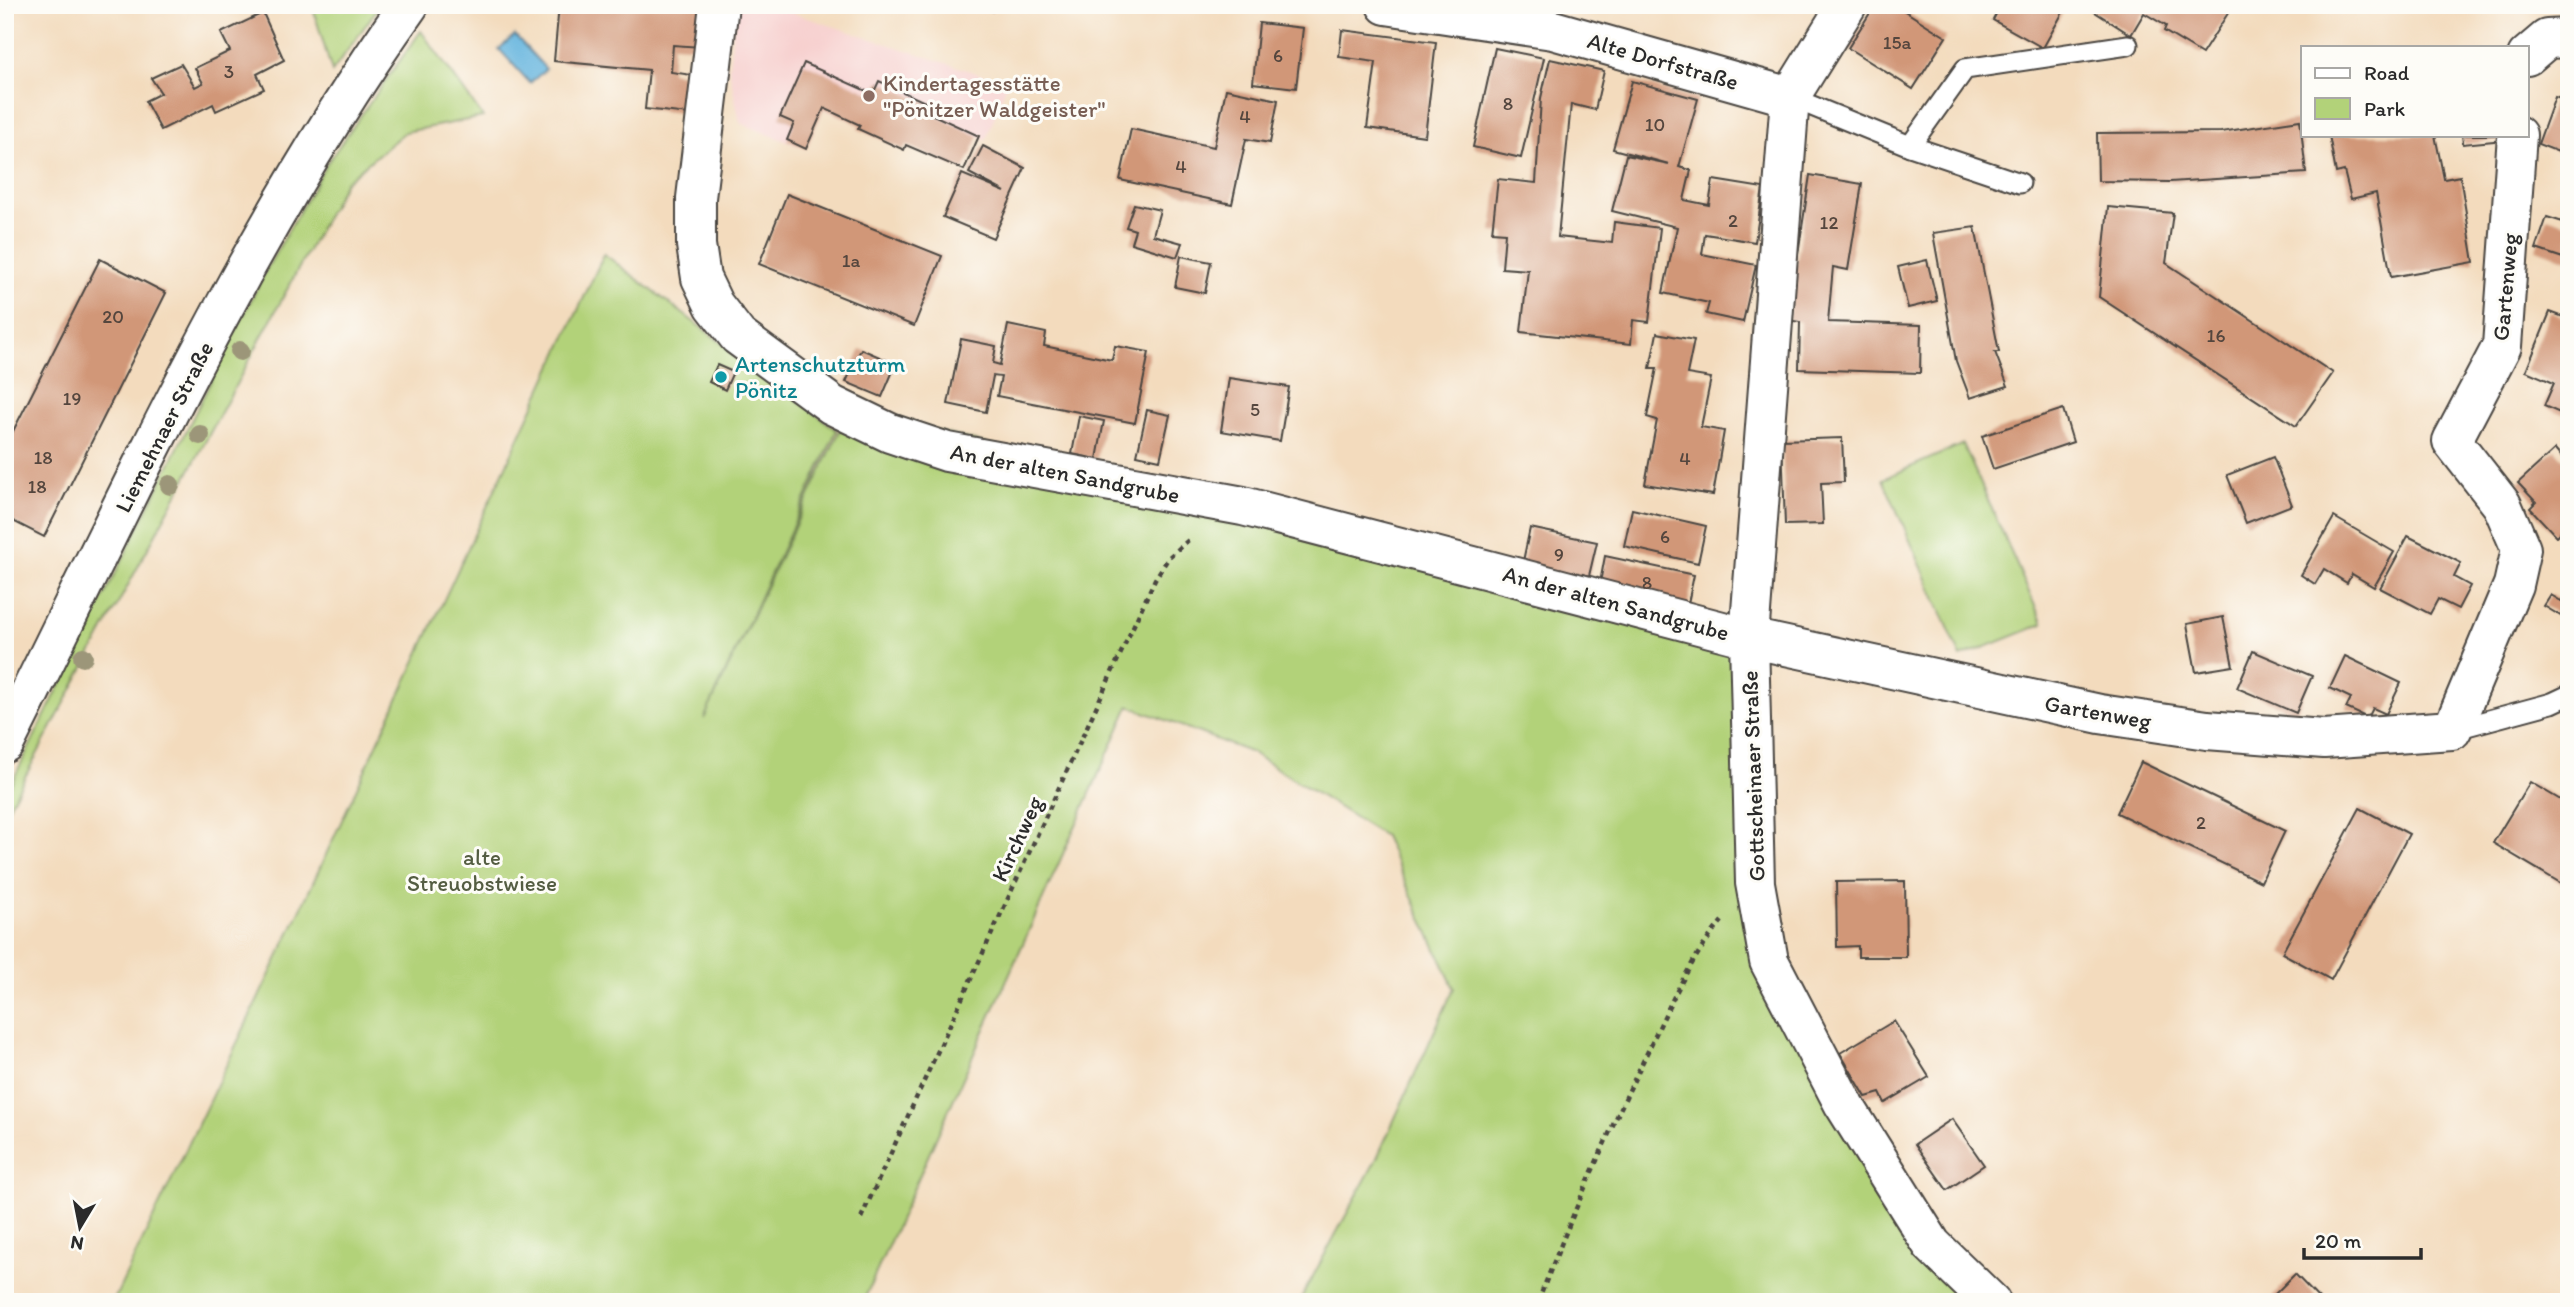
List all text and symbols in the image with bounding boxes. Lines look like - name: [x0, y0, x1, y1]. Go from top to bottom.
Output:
- street label: Alte Dorfstraße: [1584, 26, 1742, 96]
- house number: 15a: [1883, 31, 1911, 54]
- house number: 6: [1273, 44, 1283, 67]
- legend: [2301, 46, 2528, 136]
- house number: 3: [224, 60, 234, 83]
- text: Road: [2364, 60, 2410, 85]
- place label: Kindertagesstätte "Pönitzer Waldgeister": [883, 69, 1106, 123]
- marker: Kindertagesstätte "Pönitzer Waldgeister": [861, 88, 877, 104]
- house number: 8: [1503, 92, 1513, 115]
- text: Park: [2364, 96, 2406, 121]
- house number: 4: [1239, 105, 1251, 128]
- house number: 10: [1645, 113, 1665, 136]
- house number: 4: [1175, 155, 1187, 178]
- house number: 2: [1728, 209, 1738, 232]
- house number: 12: [1820, 211, 1838, 234]
- street label: Gartenweg: [2486, 232, 2524, 342]
- house number: 1a: [842, 249, 860, 272]
- house number: 20: [102, 305, 124, 328]
- house number: 16: [2207, 324, 2225, 347]
- street label: Liemehnaer Straße: [109, 337, 219, 517]
- place label: Artenschutzturm Pönitz: [735, 350, 906, 404]
- marker: Artenschutzturm Pönitz: [713, 369, 729, 385]
- house number: 19: [63, 387, 81, 410]
- house number: 5: [1250, 398, 1260, 421]
- street label: An der alten Sandgrube: [948, 437, 1182, 509]
- house number: 18: [33, 446, 53, 469]
- house number: 4: [1679, 447, 1691, 470]
- house number: 18: [27, 475, 47, 498]
- house number: 6: [1660, 525, 1670, 548]
- house number: 9: [1554, 543, 1564, 566]
- street label: An der alten Sandgrube: [1500, 559, 1732, 647]
- house number: 8: [1642, 571, 1652, 594]
- street label: Gottscheinaer Straße: [1735, 670, 1771, 882]
- street label: Gartenweg: [2042, 689, 2154, 735]
- street label: Kirchweg: [985, 792, 1049, 886]
- house number: 2: [2196, 811, 2206, 834]
- park label: alte Streuobstwiese: [407, 843, 557, 897]
- north arrow: [46, 1192, 116, 1262]
- scale bar: [2304, 1216, 2422, 1260]
- text: 20 m: [2315, 1228, 2362, 1253]
- text: N: [69, 1231, 85, 1256]

